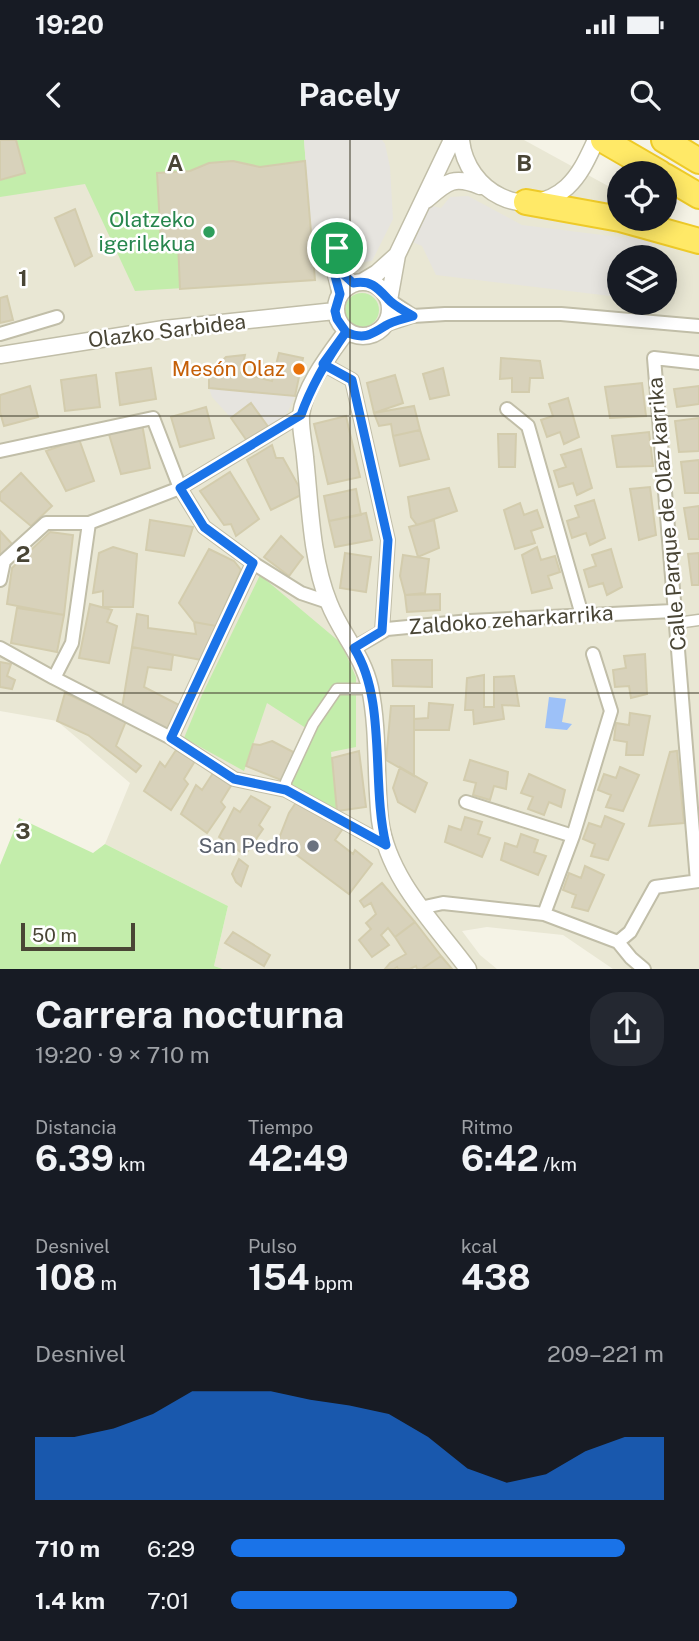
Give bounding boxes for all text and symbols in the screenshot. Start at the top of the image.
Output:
text: 19:20 [35,9,104,40]
icon: back [35,76,73,114]
text: Pacely [298,76,401,113]
icon: search [626,76,664,114]
text: A [167,149,184,176]
text: B [516,149,532,176]
map controls [607,161,677,315]
button: locate [607,161,677,231]
place label: Olatzeko igerilekua [99,207,195,256]
pin [307,218,367,278]
marker: Olatzeko igerilekua [201,224,217,240]
icon: arrive [318,229,356,267]
button: layers [607,245,677,315]
text: 1 [18,264,28,291]
street label: Olazko Sarbidea [87,308,247,353]
place label: Mesón Olaz [172,356,285,381]
marker: Mesón Olaz [291,361,307,377]
street label: Calle Parque de Olaz karrika [642,376,691,652]
text: 2 [16,540,30,567]
street label: Zaldoko zeharkarrika [408,600,614,639]
text: 3 [15,817,31,844]
place label: San Pedro [199,833,299,858]
marker: San Pedro [305,838,321,854]
scale bar [21,920,135,952]
text: 50 m [32,924,77,946]
text: Carrera nocturna [35,992,344,1037]
button: share [590,992,664,1066]
text: 19:20 · 9 × 710 m [35,1041,210,1068]
text: Distancia [35,1116,117,1138]
text: Tiempo [248,1116,313,1138]
text: Ritmo [461,1116,513,1138]
text: 6.39 [35,1138,114,1179]
text: 42:49 [248,1138,349,1179]
text: 6:42 [461,1138,539,1179]
text: km [114,1153,146,1175]
text: /km [539,1153,577,1175]
text: Desnivel [35,1235,110,1257]
text: Pulso [248,1235,297,1257]
text: kcal [461,1235,498,1257]
text: 108 [35,1257,96,1298]
text: 154 [248,1257,310,1298]
text: 438 [461,1257,531,1298]
text: m [96,1272,117,1294]
text: bpm [310,1272,353,1294]
text: Desnivel [35,1340,126,1367]
text: 209–221 m [547,1340,664,1367]
text: 710 m [35,1535,100,1562]
text: 6:29 [147,1535,195,1562]
text: 1.4 km [35,1587,105,1614]
text: 7:01 [147,1587,189,1614]

